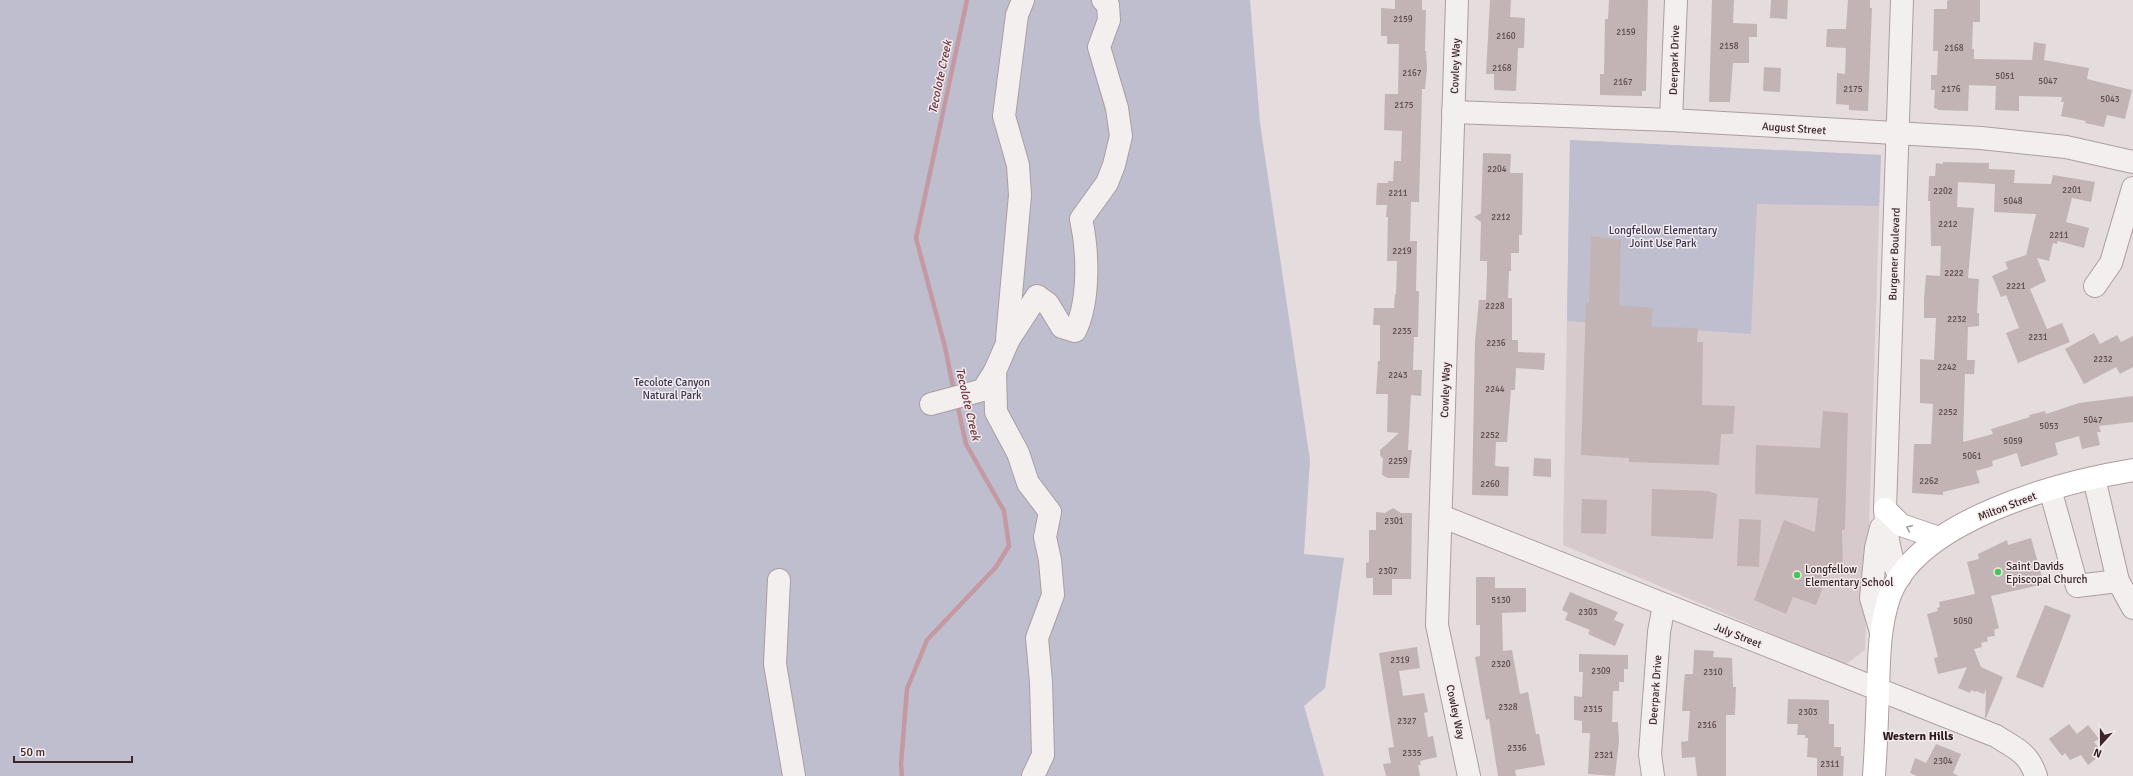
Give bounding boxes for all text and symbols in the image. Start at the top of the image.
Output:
house number: 2159 [1393,14,1413,25]
street label: Deerpark Drive [1667,25,1682,95]
house number: 2159 [1616,27,1636,38]
house number: 2160 [1496,31,1516,42]
street label: Cowley Way [1448,37,1463,94]
water label: Tecolote Creek [925,38,956,115]
house number: 2158 [1719,41,1739,52]
house number: 2168 [1944,43,1964,54]
house number: 2168 [1492,63,1512,74]
house number: 2167 [1402,68,1422,79]
house number: 5051 [1995,71,2015,82]
house number: 5047 [2038,76,2058,87]
house number: 2167 [1613,77,1633,88]
house number: 2175 [1843,84,1863,95]
house number: 2176 [1941,84,1961,95]
house number: 5043 [2100,94,2120,105]
house number: 2175 [1394,100,1414,111]
street label: August Street [1761,120,1827,137]
house number: 2204 [1487,164,1507,175]
house number: 2201 [2062,185,2082,196]
house number: 2202 [1933,186,1953,197]
house number: 2211 [1388,188,1408,199]
house number: 5048 [2003,196,2023,207]
street label: Burgener Boulevard [1886,207,1903,301]
house number: 2212 [1491,212,1511,223]
house number: 2212 [1938,219,1958,230]
park label: Longfellow Elementary Joint Use Park [1609,224,1718,250]
house number: 2211 [2049,230,2069,241]
house number: 2219 [1392,246,1412,257]
house number: 2222 [1944,268,1964,279]
house number: 2221 [2006,281,2026,292]
house number: 2228 [1485,301,1505,312]
house number: 2232 [1947,314,1967,325]
house number: 2235 [1392,326,1412,337]
house number: 2231 [2028,332,2048,343]
house number: 2236 [1486,338,1506,349]
house number: 2232 [2093,354,2113,365]
street label: Cowley Way [1438,361,1453,418]
house number: 2242 [1937,362,1957,373]
water label: Tecolote Creek [952,366,983,443]
house number: 2243 [1388,370,1408,381]
park label: Tecolote Canyon Natural Park [634,376,710,402]
house number: 2244 [1485,384,1505,395]
house number: 2252 [1938,407,1958,418]
house number: 5047 [2083,415,2103,426]
house number: 5053 [2039,421,2059,432]
house number: 2252 [1480,430,1500,441]
house number: 5059 [2003,436,2023,447]
house number: 5061 [1962,451,1982,462]
house number: 2259 [1388,456,1408,467]
house number: 2262 [1919,476,1939,487]
house number: 2260 [1480,479,1500,490]
street label: Milton Street [1976,489,2038,524]
house number: 2301 [1384,516,1404,527]
one-way arrow [1906,525,1914,533]
place label: Saint Davids Episcopal Church [2006,560,2087,586]
place label: Longfellow Elementary School [1805,563,1893,589]
house number: 2307 [1378,566,1398,577]
marker: Saint Davids Episcopal Church [1993,567,2003,577]
marker: Longfellow Elementary School [1792,570,1802,580]
house number: 5130 [1491,595,1511,606]
house number: 2303 [1578,607,1598,618]
house number: 5050 [1953,616,1973,627]
street label: July Street [1712,620,1764,651]
house number: 2319 [1390,655,1410,666]
street label: Deerpark Drive [1647,655,1664,725]
house number: 2320 [1491,659,1511,670]
house number: 2309 [1591,666,1611,677]
house number: 2310 [1703,667,1723,678]
street label: Cowley Way [1443,684,1468,742]
house number: 2328 [1498,702,1518,713]
house number: 2315 [1583,704,1603,715]
house number: 2303 [1798,707,1818,718]
house number: 2327 [1397,716,1417,727]
house number: 2316 [1697,720,1717,731]
north arrow [2081,724,2121,764]
district label: Western Hills [1883,729,1954,744]
scale bar [14,738,132,764]
house number: 2336 [1507,743,1527,754]
text: 50 m [20,745,45,760]
text: N [2092,745,2103,760]
house number: 2335 [1402,748,1422,759]
house number: 2321 [1594,750,1614,761]
house number: 2304 [1933,756,1953,767]
house number: 2311 [1820,759,1840,770]

